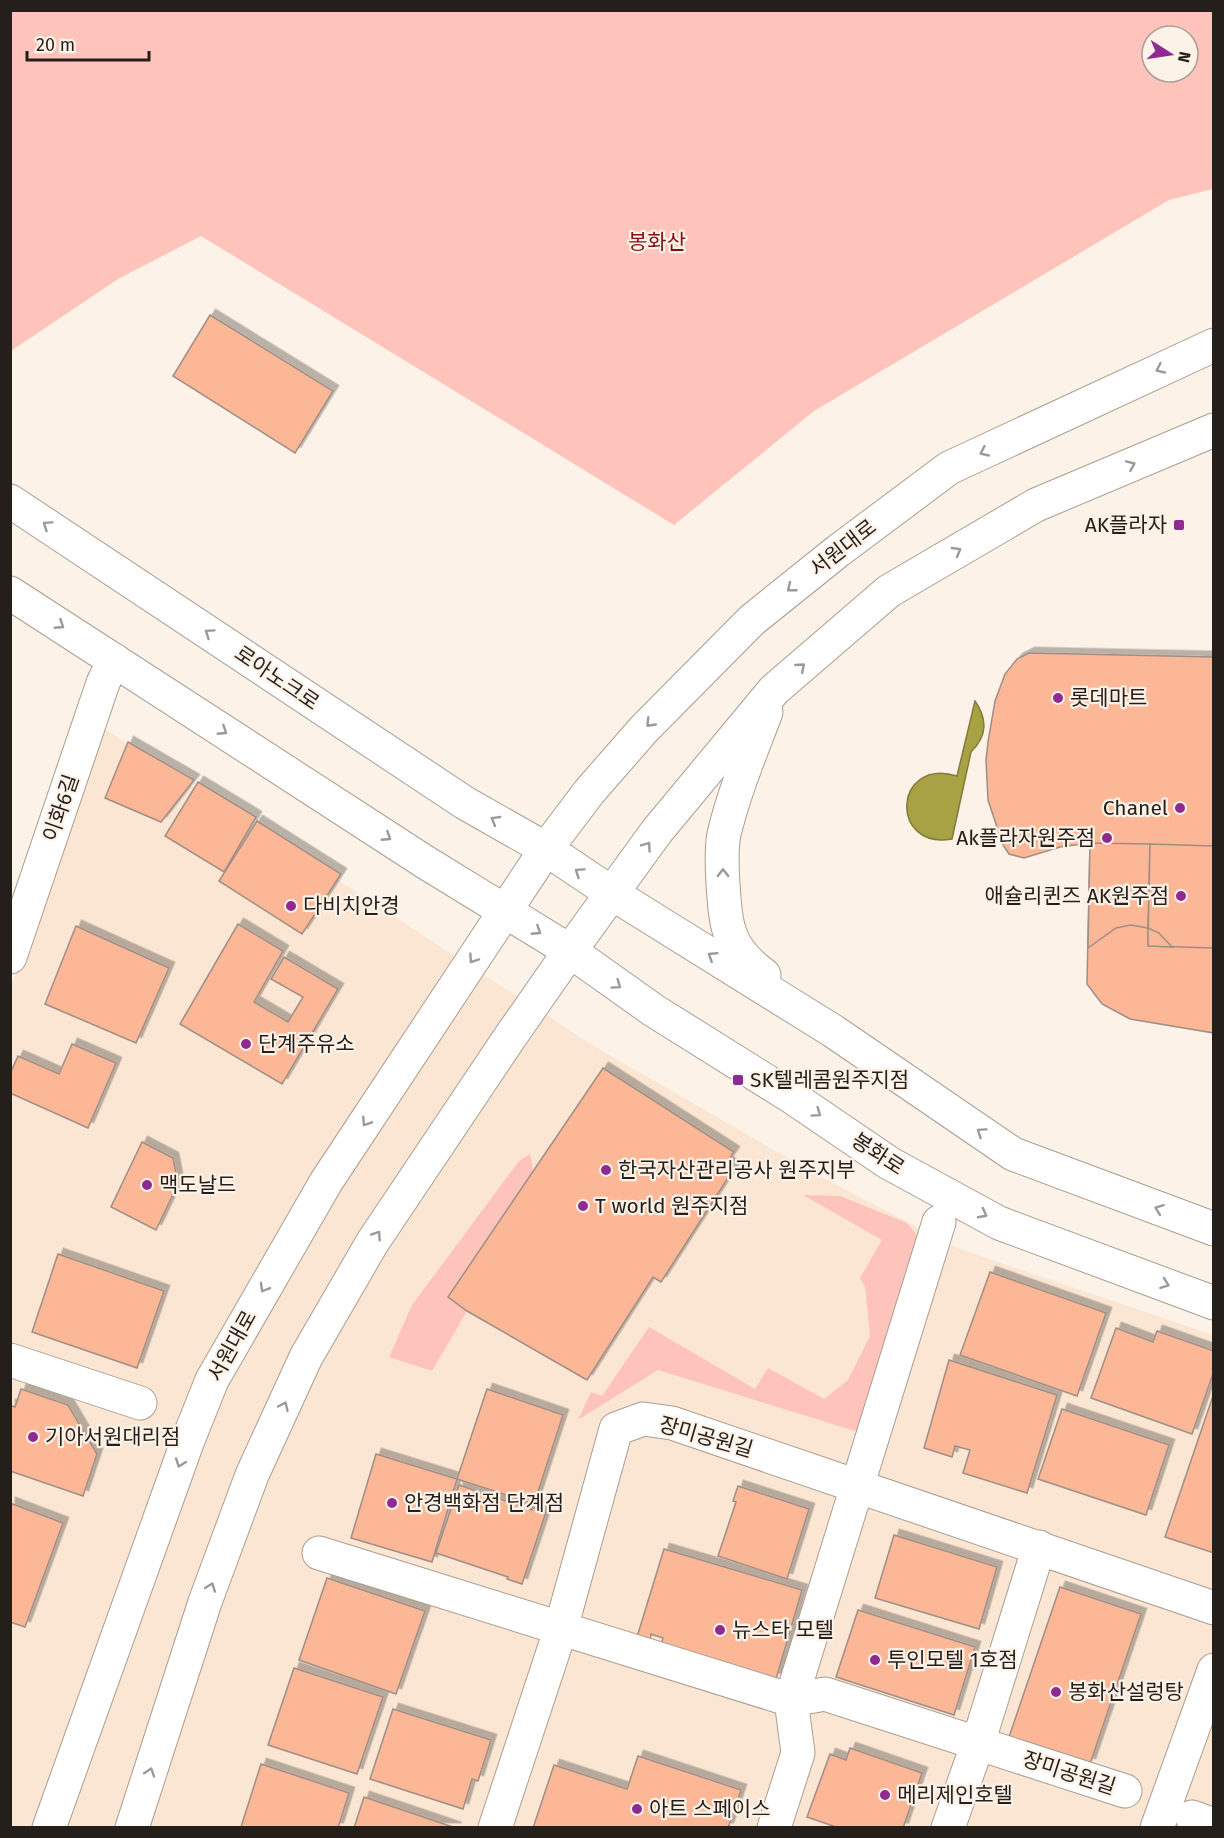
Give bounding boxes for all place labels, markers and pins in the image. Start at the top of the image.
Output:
place label: AK플라자 [1085,512,1167,538]
marker: AK플라자 [1172,518,1186,532]
place label: 롯데마트 [1070,685,1147,711]
marker: 롯데마트 [1051,691,1065,705]
place label: Chanel [1103,795,1168,821]
marker: Chanel [1173,801,1187,815]
place label: Ak플라자원주점 [956,825,1095,851]
marker: Ak플라자원주점 [1100,831,1114,845]
place label: 애슐리퀸즈 AK원주점 [984,883,1169,909]
marker: 애슐리퀸즈 AK원주점 [1174,889,1188,903]
place label: 다비치안경 [303,893,400,919]
marker: 다비치안경 [284,899,298,913]
place label: 단계주유소 [258,1031,355,1057]
marker: 단계주유소 [239,1037,253,1051]
place label: SK텔레콤원주지점 [750,1067,909,1093]
marker: SK텔레콤원주지점 [731,1073,745,1087]
place label: 한국자산관리공사 원주지부 [618,1157,855,1183]
marker: 한국자산관리공사 원주지부 [599,1163,613,1177]
place label: 맥도날드 [159,1172,236,1198]
marker: 맥도날드 [140,1178,154,1192]
place label: T world 원주지점 [595,1193,748,1219]
marker: T world 원주지점 [576,1199,590,1213]
place label: 기아서원대리점 [45,1424,180,1450]
marker: 기아서원대리점 [26,1430,40,1444]
place label: 안경백화점 단계점 [404,1490,564,1516]
marker: 안경백화점 단계점 [385,1496,399,1510]
place label: 뉴스타 모텔 [732,1617,834,1643]
marker: 뉴스타 모텔 [713,1623,727,1637]
place label: 투인모텔 1호점 [887,1647,1018,1673]
marker: 투인모텔 1호점 [868,1653,882,1667]
place label: 봉화산설렁탕 [1068,1679,1184,1705]
marker: 봉화산설렁탕 [1049,1685,1063,1699]
place label: 메리제인호텔 [897,1782,1013,1808]
marker: 메리제인호텔 [878,1788,892,1802]
place label: 아트 스페이스 [649,1796,771,1822]
marker: 아트 스페이스 [630,1802,644,1816]

